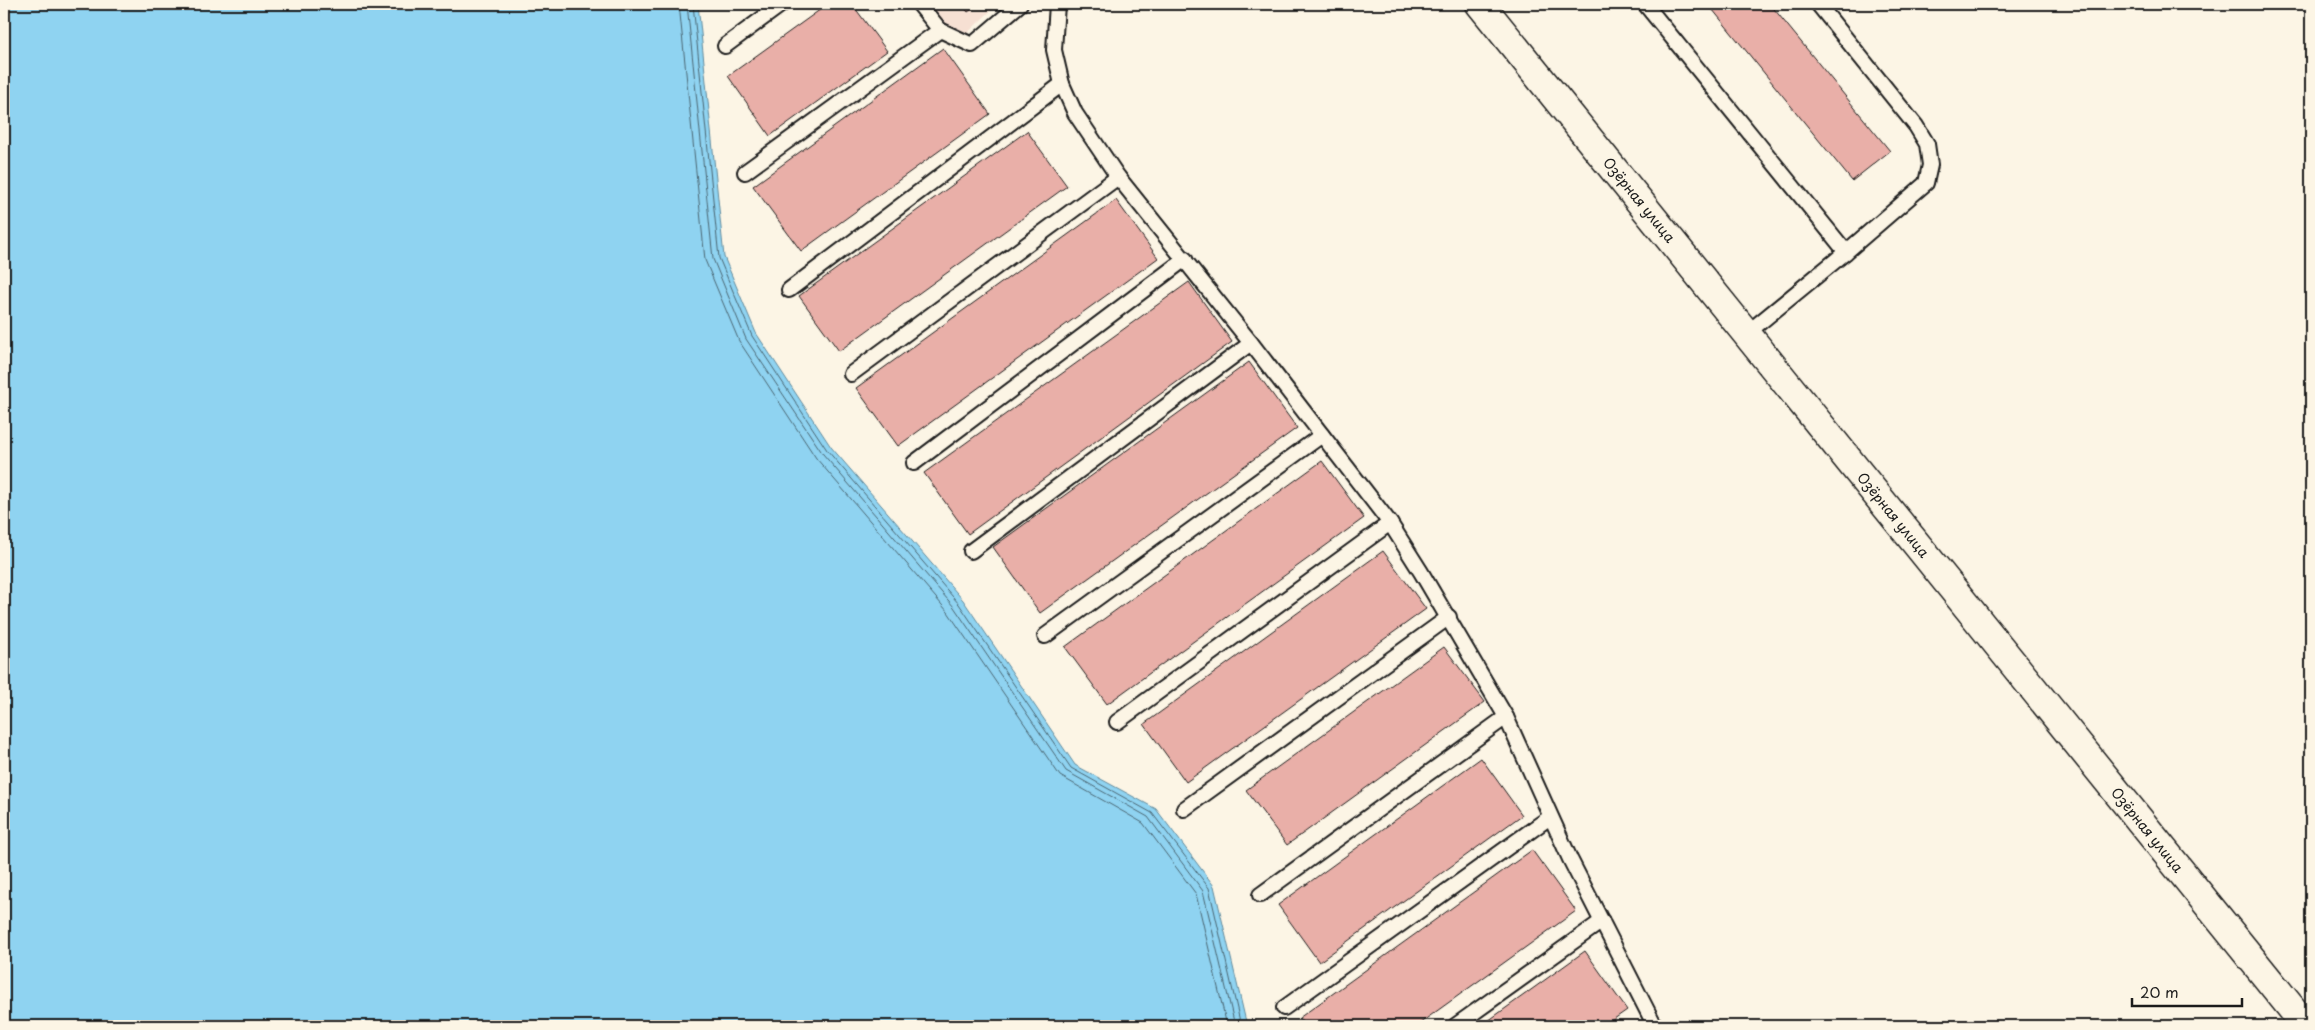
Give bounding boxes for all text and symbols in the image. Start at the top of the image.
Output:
street label: Озёрная улица [1598,152,1681,247]
street label: Озёрная улица [1852,467,1935,562]
street label: Озёрная улица [2106,782,2189,877]
scale bar [2132,975,2242,1007]
text: 20 m [2140,980,2179,1003]

